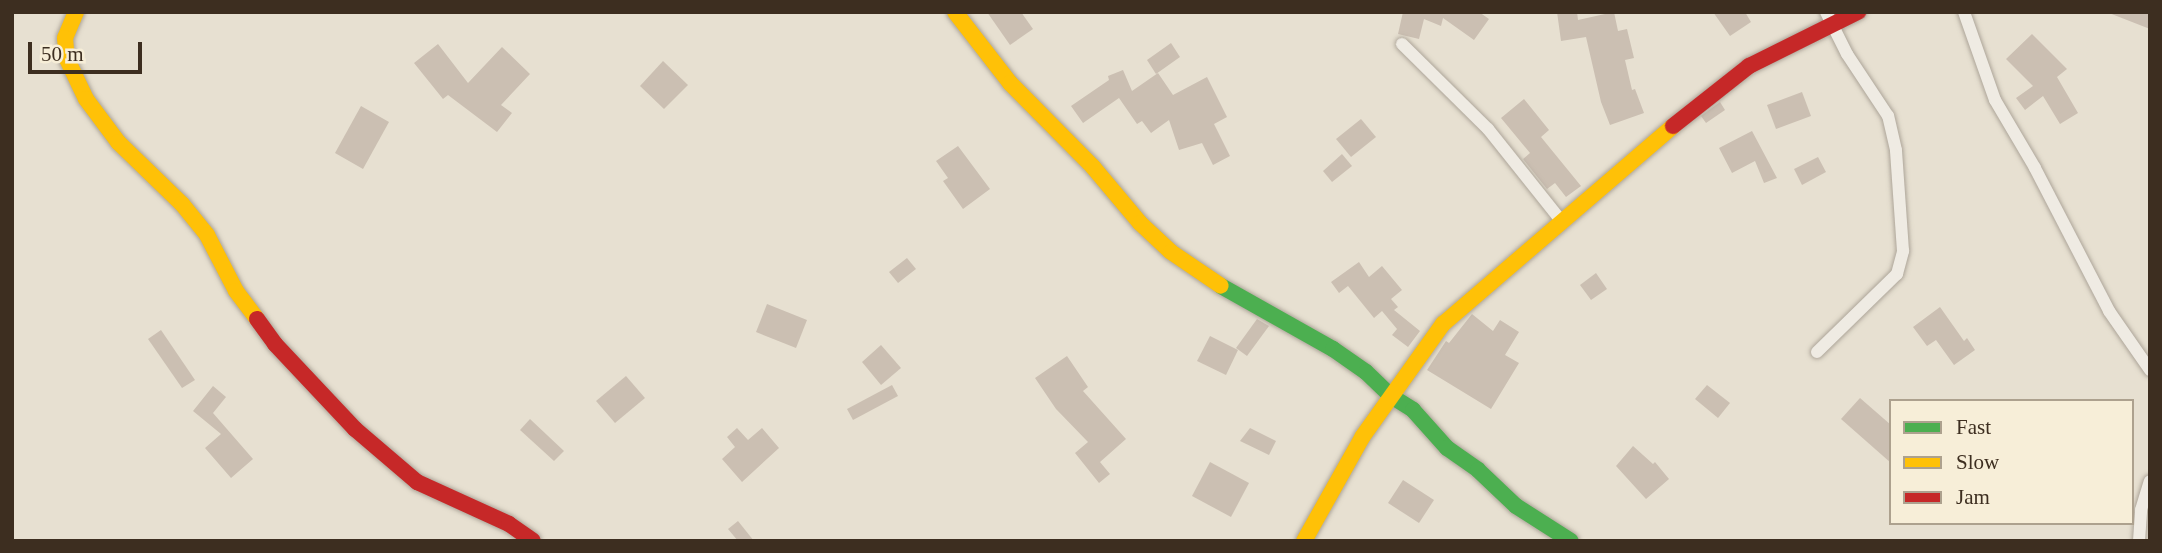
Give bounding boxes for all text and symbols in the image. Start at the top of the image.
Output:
scale bar [32,28,145,72]
text: 50 m [41,42,84,66]
legend [1889,399,2134,525]
text: Fast [1956,415,1991,439]
text: Slow [1956,450,1999,474]
text: Jam [1956,485,1990,509]

